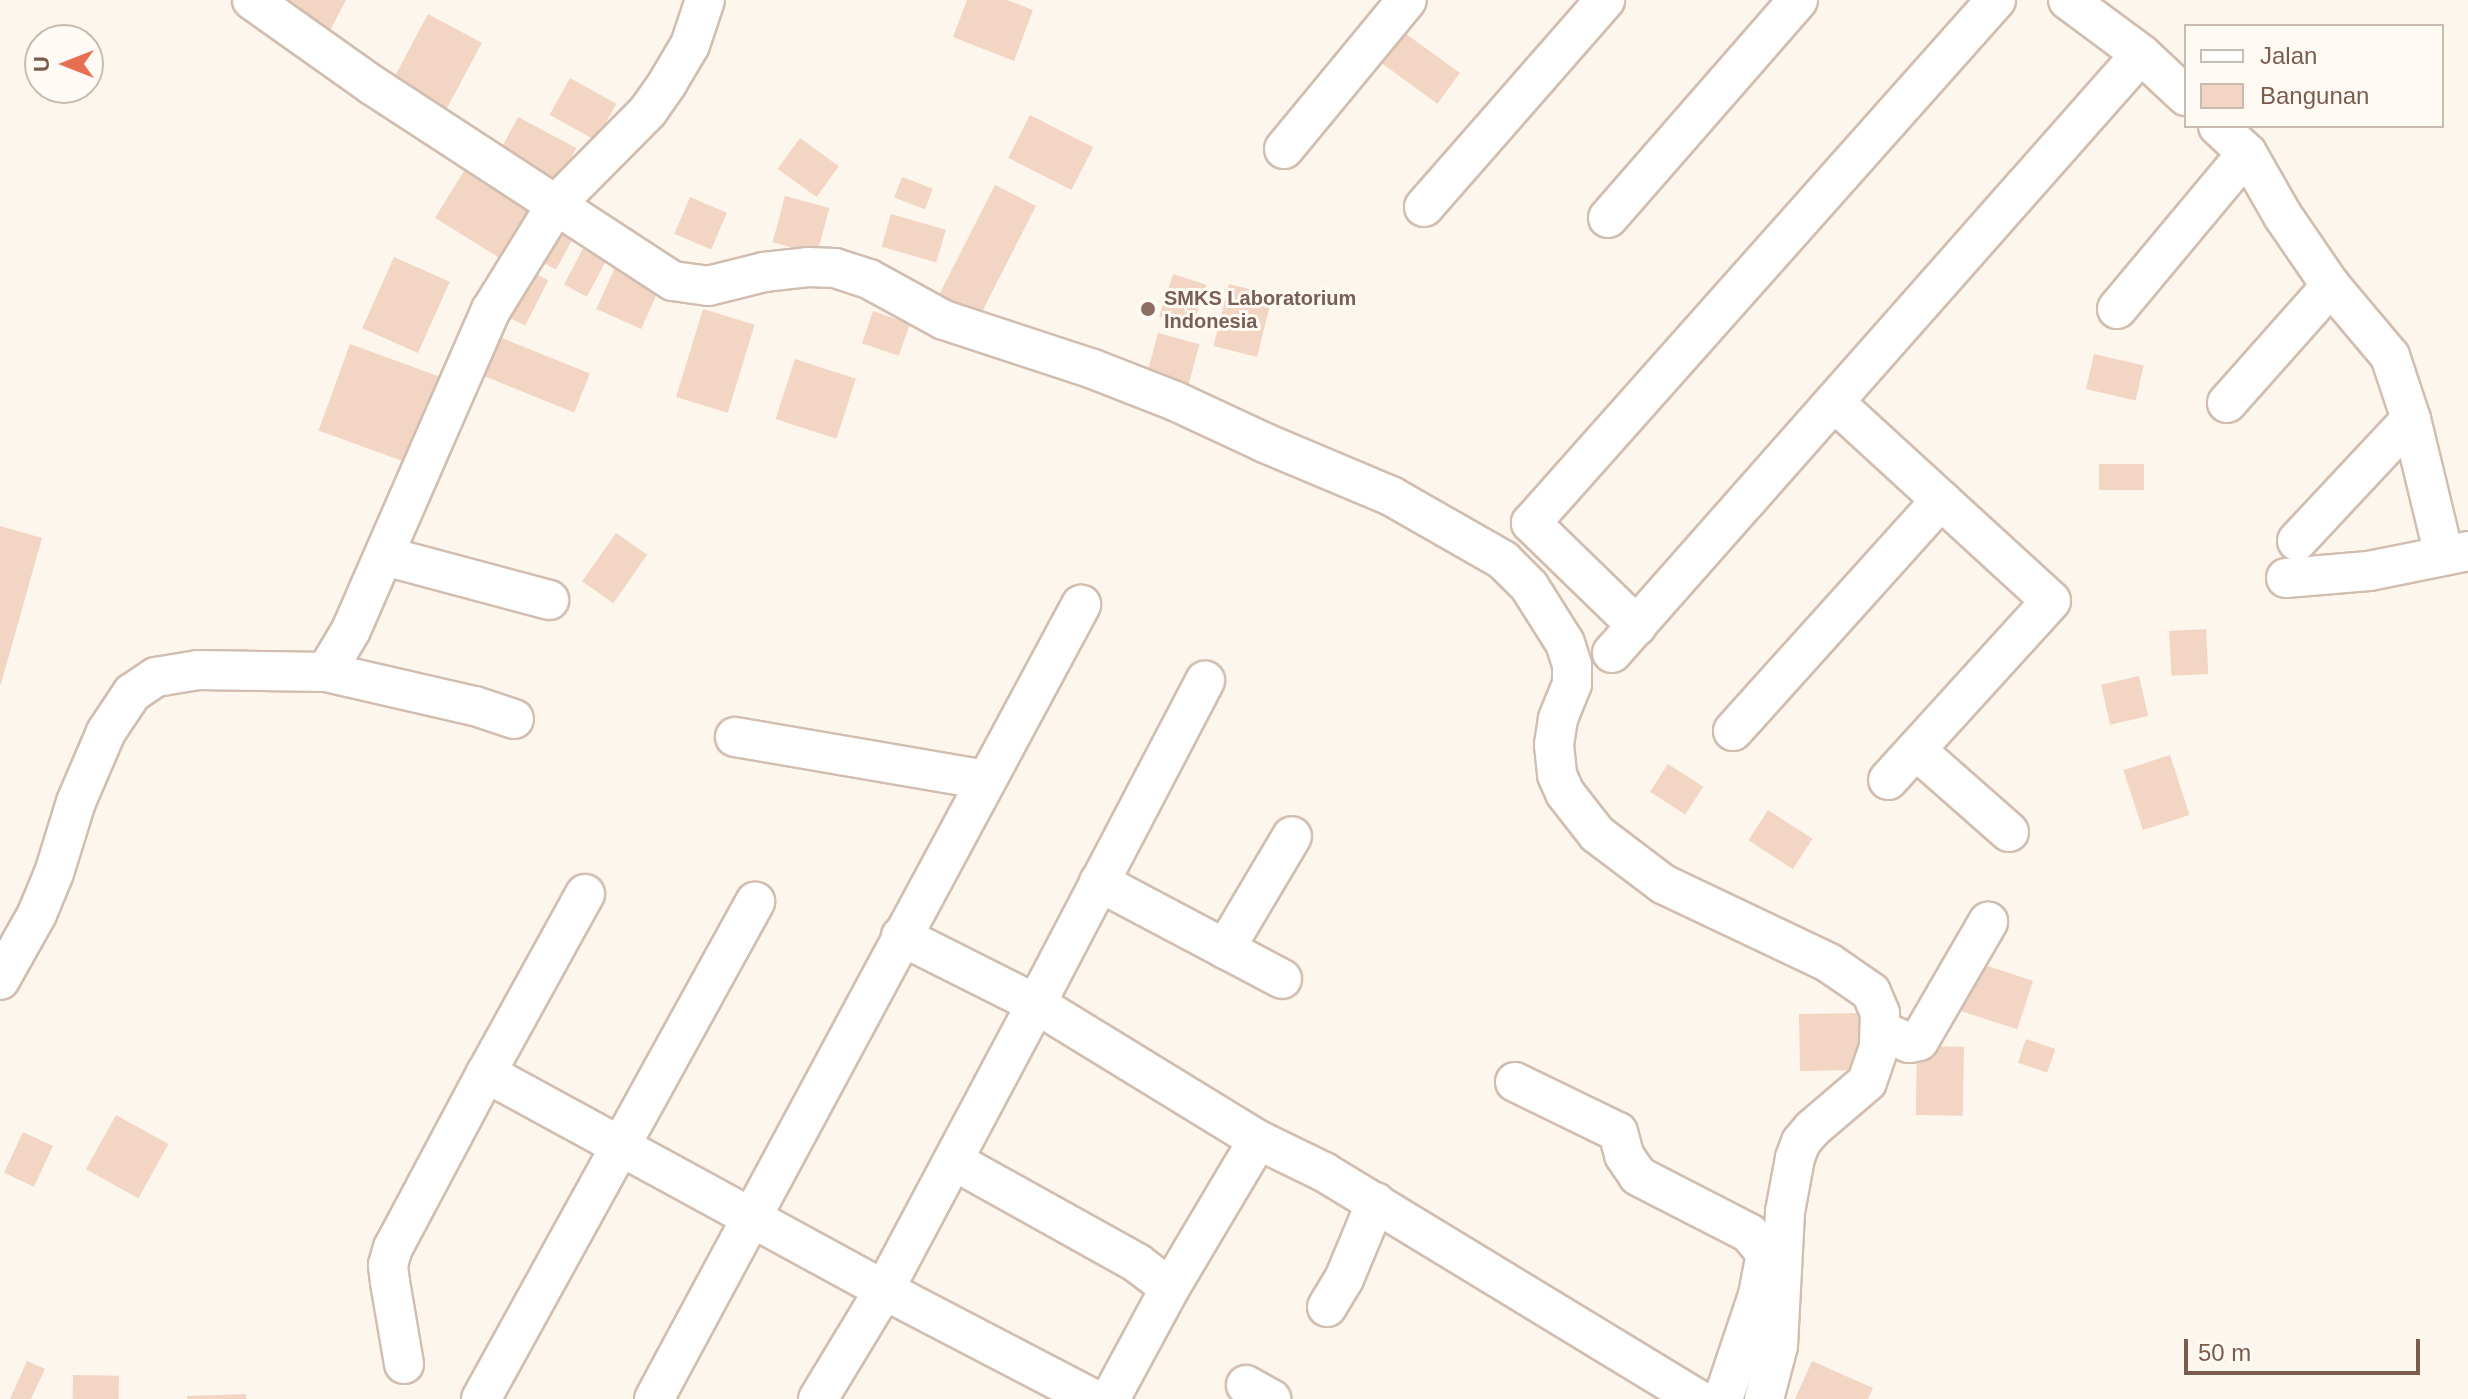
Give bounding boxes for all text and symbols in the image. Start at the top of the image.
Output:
north arrow [24,24,104,104]
legend [2184,24,2444,128]
text: Jalan [2260,42,2317,69]
text: U [29,56,54,72]
text: Bangunan [2260,82,2369,109]
place label: SMKS Laboratorium Indonesia [1164,286,1356,333]
marker: SMKS Laboratorium Indonesia [1139,300,1157,318]
scale bar [2188,1323,2424,1373]
text: 50 m [2198,1339,2251,1366]

